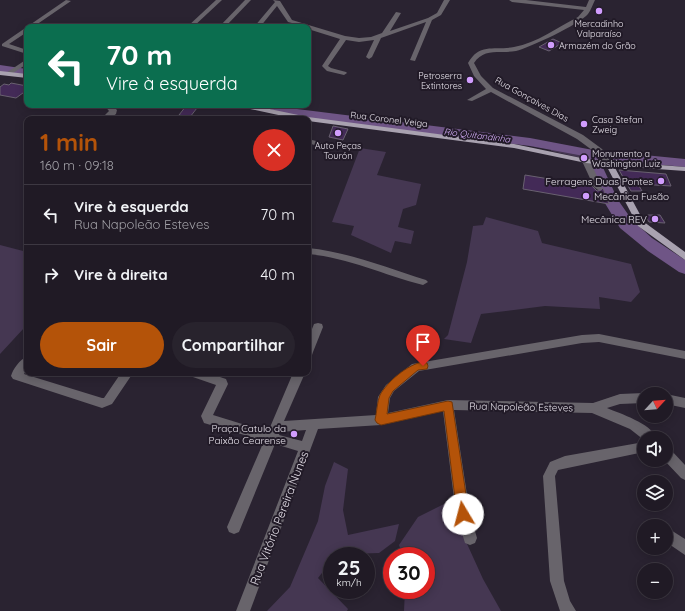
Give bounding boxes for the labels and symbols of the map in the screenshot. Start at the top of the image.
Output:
marker: Mercadinho Valparaíso [594,6,604,16]
place label: Mercadinho Valparaíso [574,18,624,39]
marker: Armazém do Grão [546,40,556,50]
place label: Armazém do Grão [559,40,636,51]
place label: Petroserra Extintores [418,70,462,91]
street label: Rua Gonçalves Dias [493,74,571,124]
marker: Petroserra Extintores [465,75,475,85]
street label: Rua Coronel Veiga [350,109,428,129]
place label: Casa Stefan Zweig [592,114,643,135]
marker: Casa Stefan Zweig [579,119,589,129]
water label: Rio Quitandinha [443,125,511,145]
marker: Auto Peças Tourón [333,128,343,138]
place label: Auto Peças Tourón [315,140,361,161]
place label: Monumento a Washington Luiz [592,148,660,169]
marker: Monumento a Washington Luiz [579,153,589,163]
place label: Ferragens Duas Pontes [546,175,653,188]
marker: Ferragens Duas Pontes [656,176,666,186]
place label: Mecânica Fusão [594,190,669,203]
marker: Mecânica Fusão [581,191,591,201]
place label: Mecânica REV [581,213,647,226]
marker: Mecânica REV [650,214,660,224]
pin [406,325,440,366]
north arrow [637,387,673,423]
street label: Rua Napoleão Esteves [469,400,573,414]
place label: Praça Catulo da Paixão Cearense [209,422,286,447]
marker: Praça Catulo da Paixão Cearense [289,429,299,439]
street label: Rua Vitório Pereira Nunes [246,449,312,587]
position arrow [442,493,484,535]
speed limit sign: 30 [383,547,435,599]

